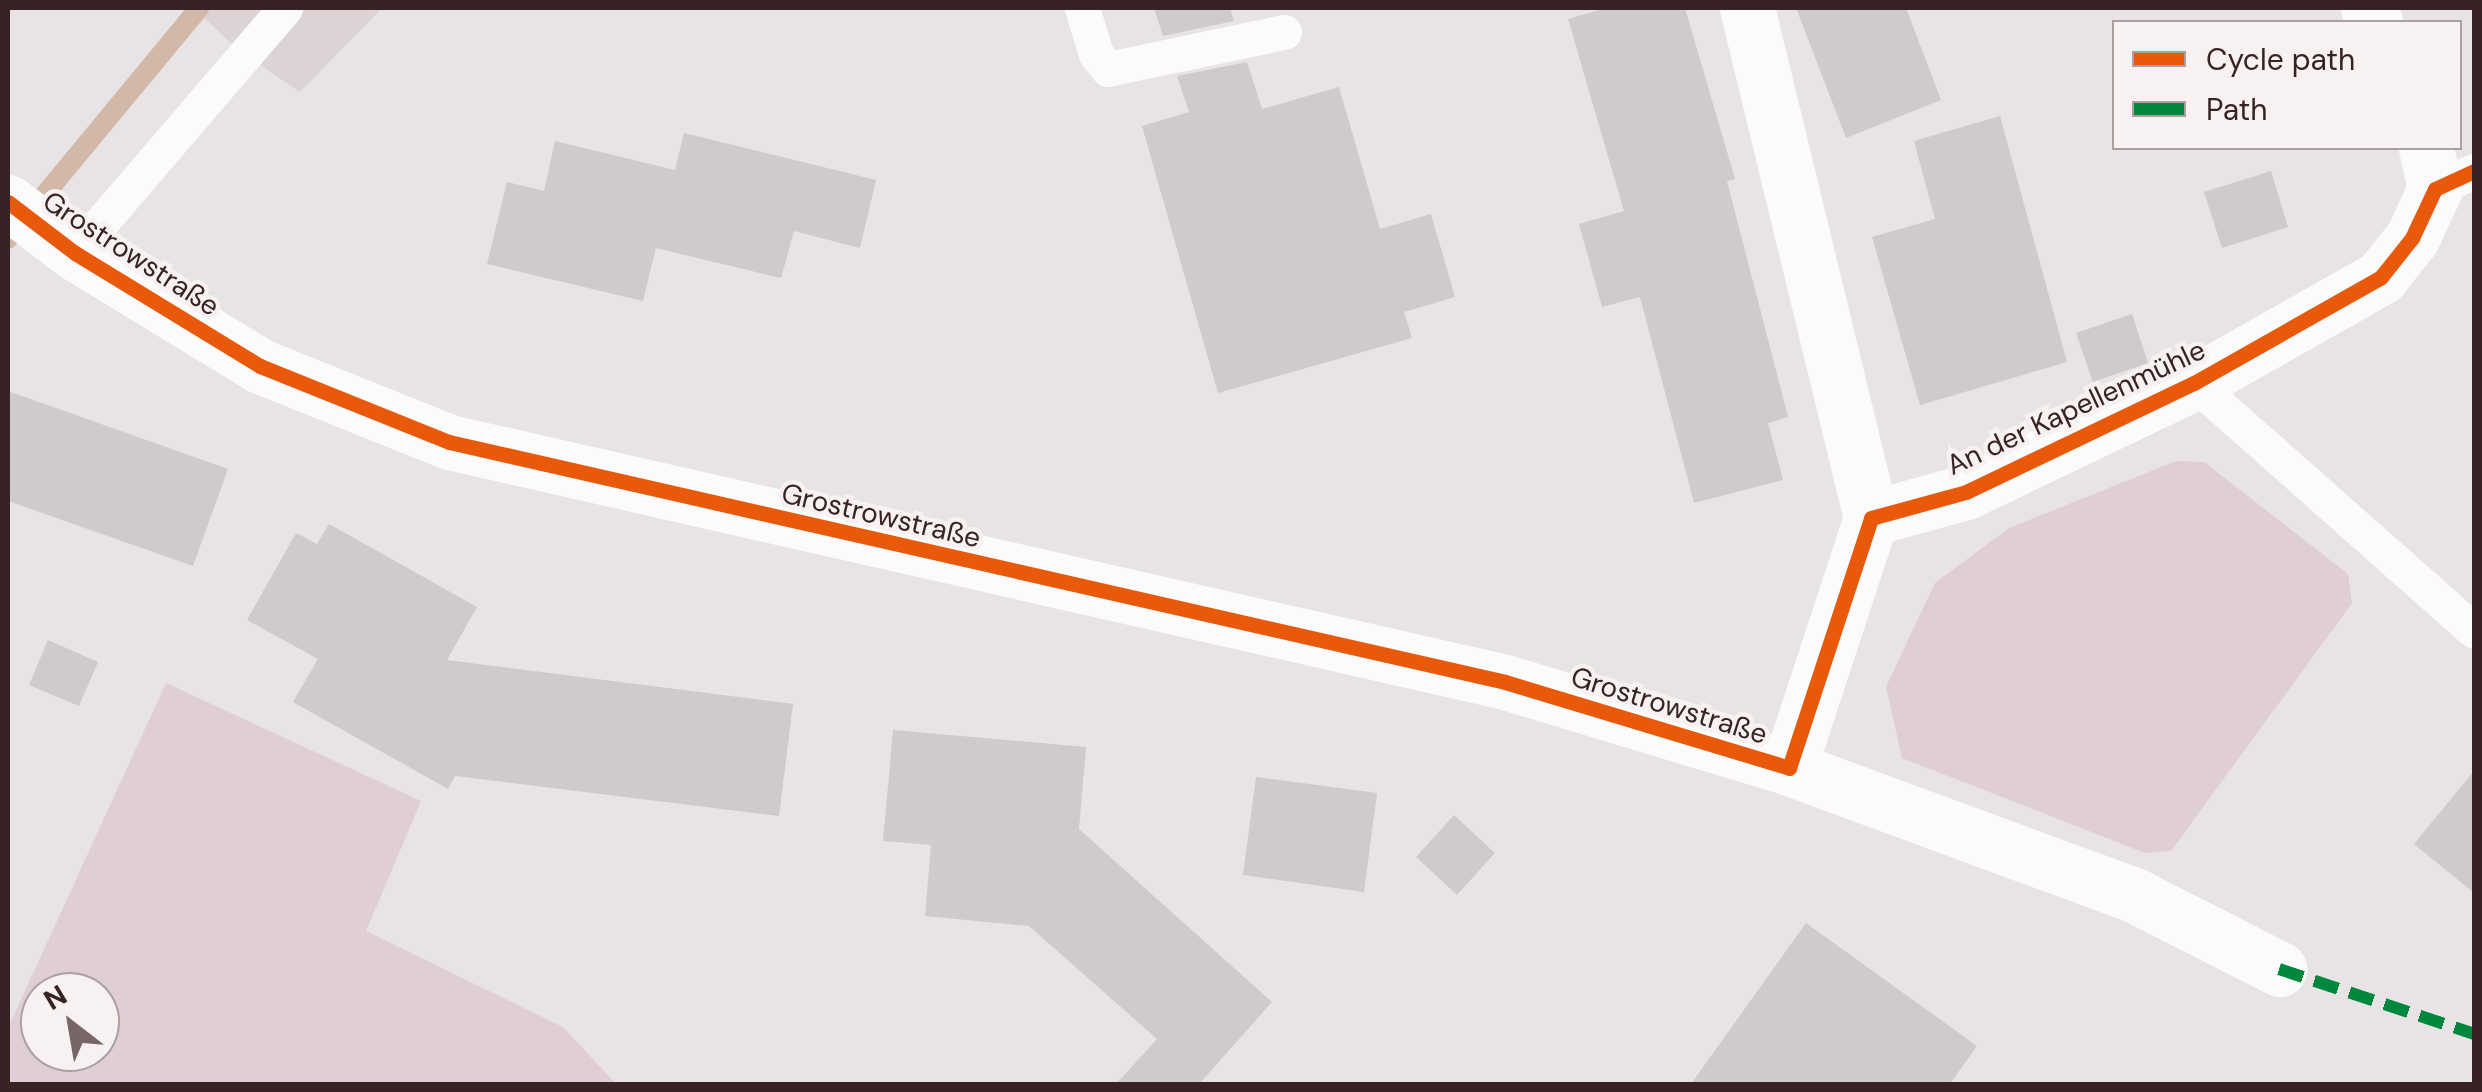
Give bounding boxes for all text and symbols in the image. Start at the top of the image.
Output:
legend [2112,20,2462,150]
text: Cycle path [2206,40,2355,79]
text: Path [2206,90,2268,129]
street label: Grostrowstraße [37,185,225,323]
street label: An der Kapellenmühle [1941,333,2211,483]
street label: Grostrowstraße [778,477,984,555]
street label: Grostrowstraße [1567,660,1771,752]
north arrow [20,972,120,1072]
text: N [37,976,74,1019]

